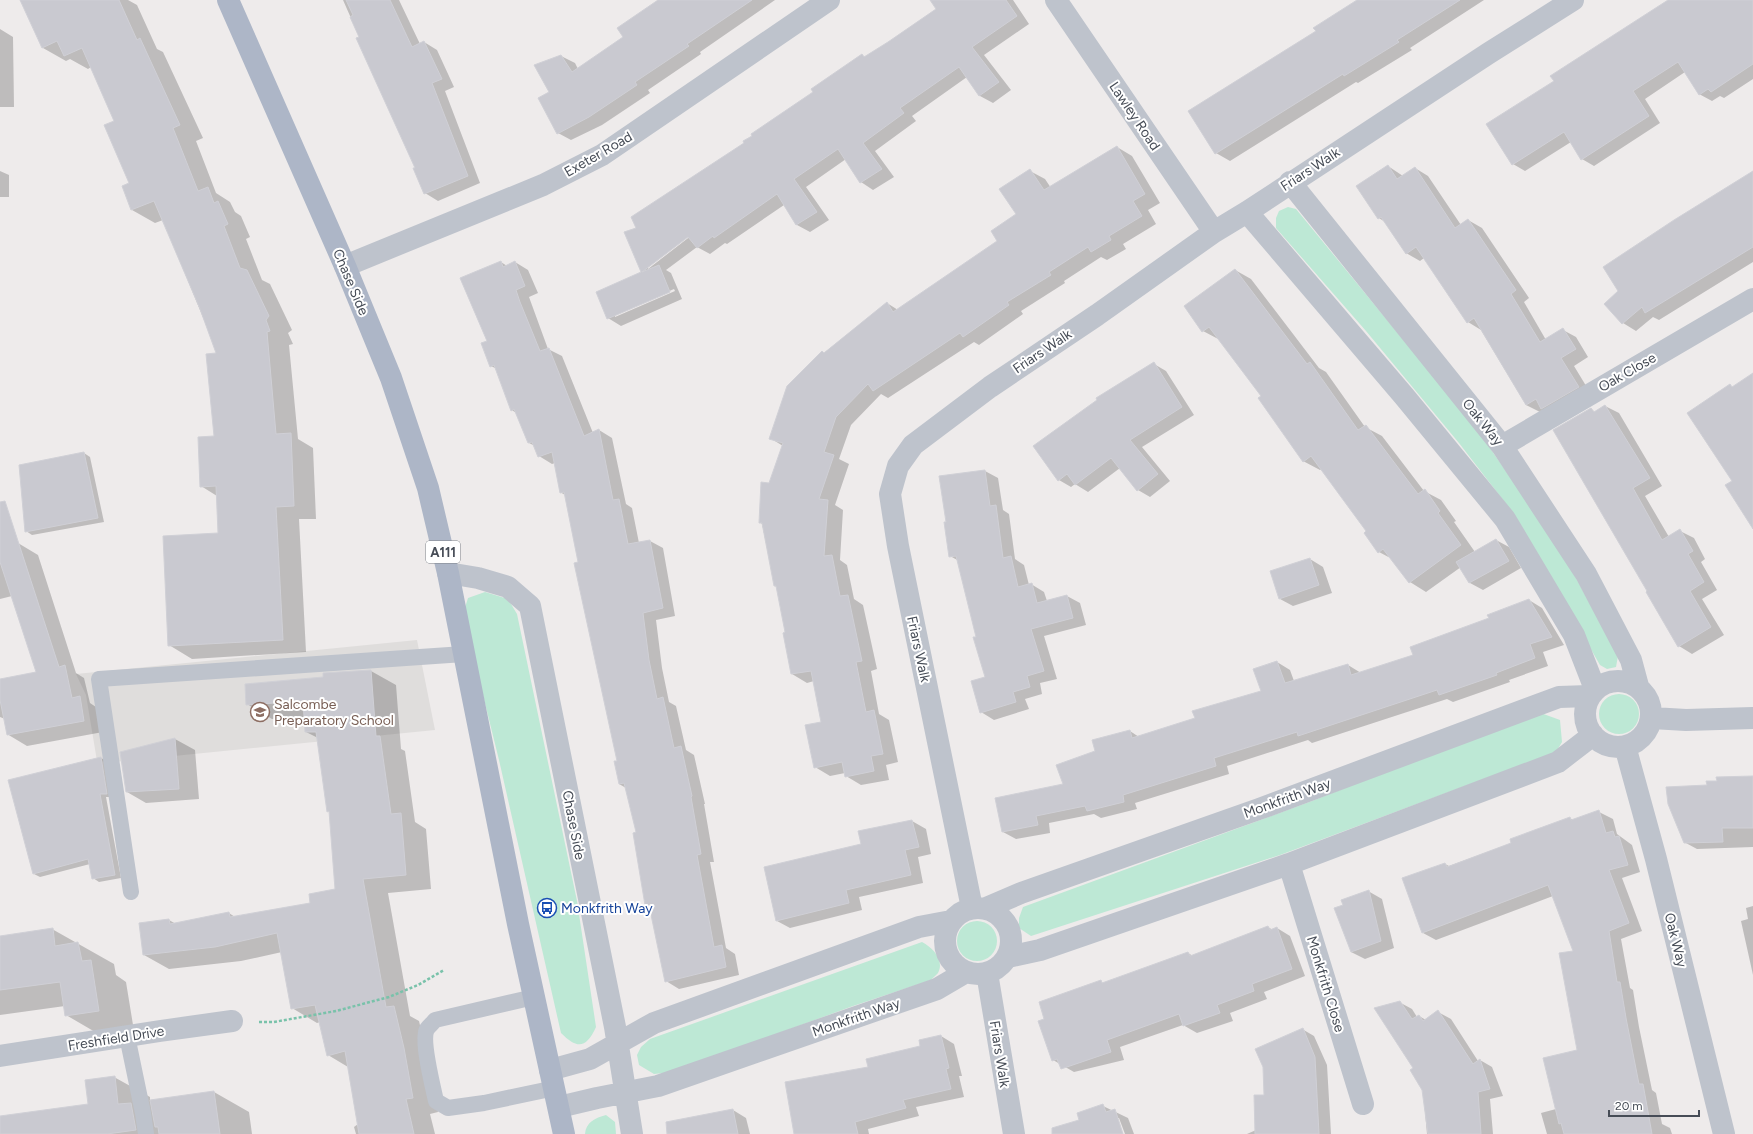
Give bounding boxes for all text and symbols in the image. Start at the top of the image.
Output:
street label: Lawley Road [1105,79,1164,154]
street label: Exeter Road [561,128,635,181]
street label: Friars Walk [1277,144,1343,195]
street label: Chase Side [329,246,372,318]
street label: Friars Walk [1010,325,1075,377]
street label: Oak Close [1595,349,1659,396]
street label: Oak Way [1459,395,1507,450]
road number: A111 [426,541,460,563]
street label: Friars Walk [903,614,934,684]
place label: Salcombe Preparatory School [274,696,394,729]
school or university icon: Salcombe Preparatory School [249,701,271,723]
street label: Monkfrith Way [1241,775,1334,822]
street label: Chase Side [558,789,589,862]
bus stop icon: Monkfrith Way [536,897,558,919]
place label: Monkfrith Way [561,900,653,917]
street label: Oak Way [1661,911,1691,970]
street label: Monkfrith Close [1303,934,1348,1035]
street label: Monkfrith Way [810,994,903,1040]
street label: Friars Walk [986,1020,1013,1089]
street label: Freshfield Drive [67,1022,166,1055]
scale bar [1609,1092,1699,1118]
text: 20 m [1615,1099,1643,1113]

